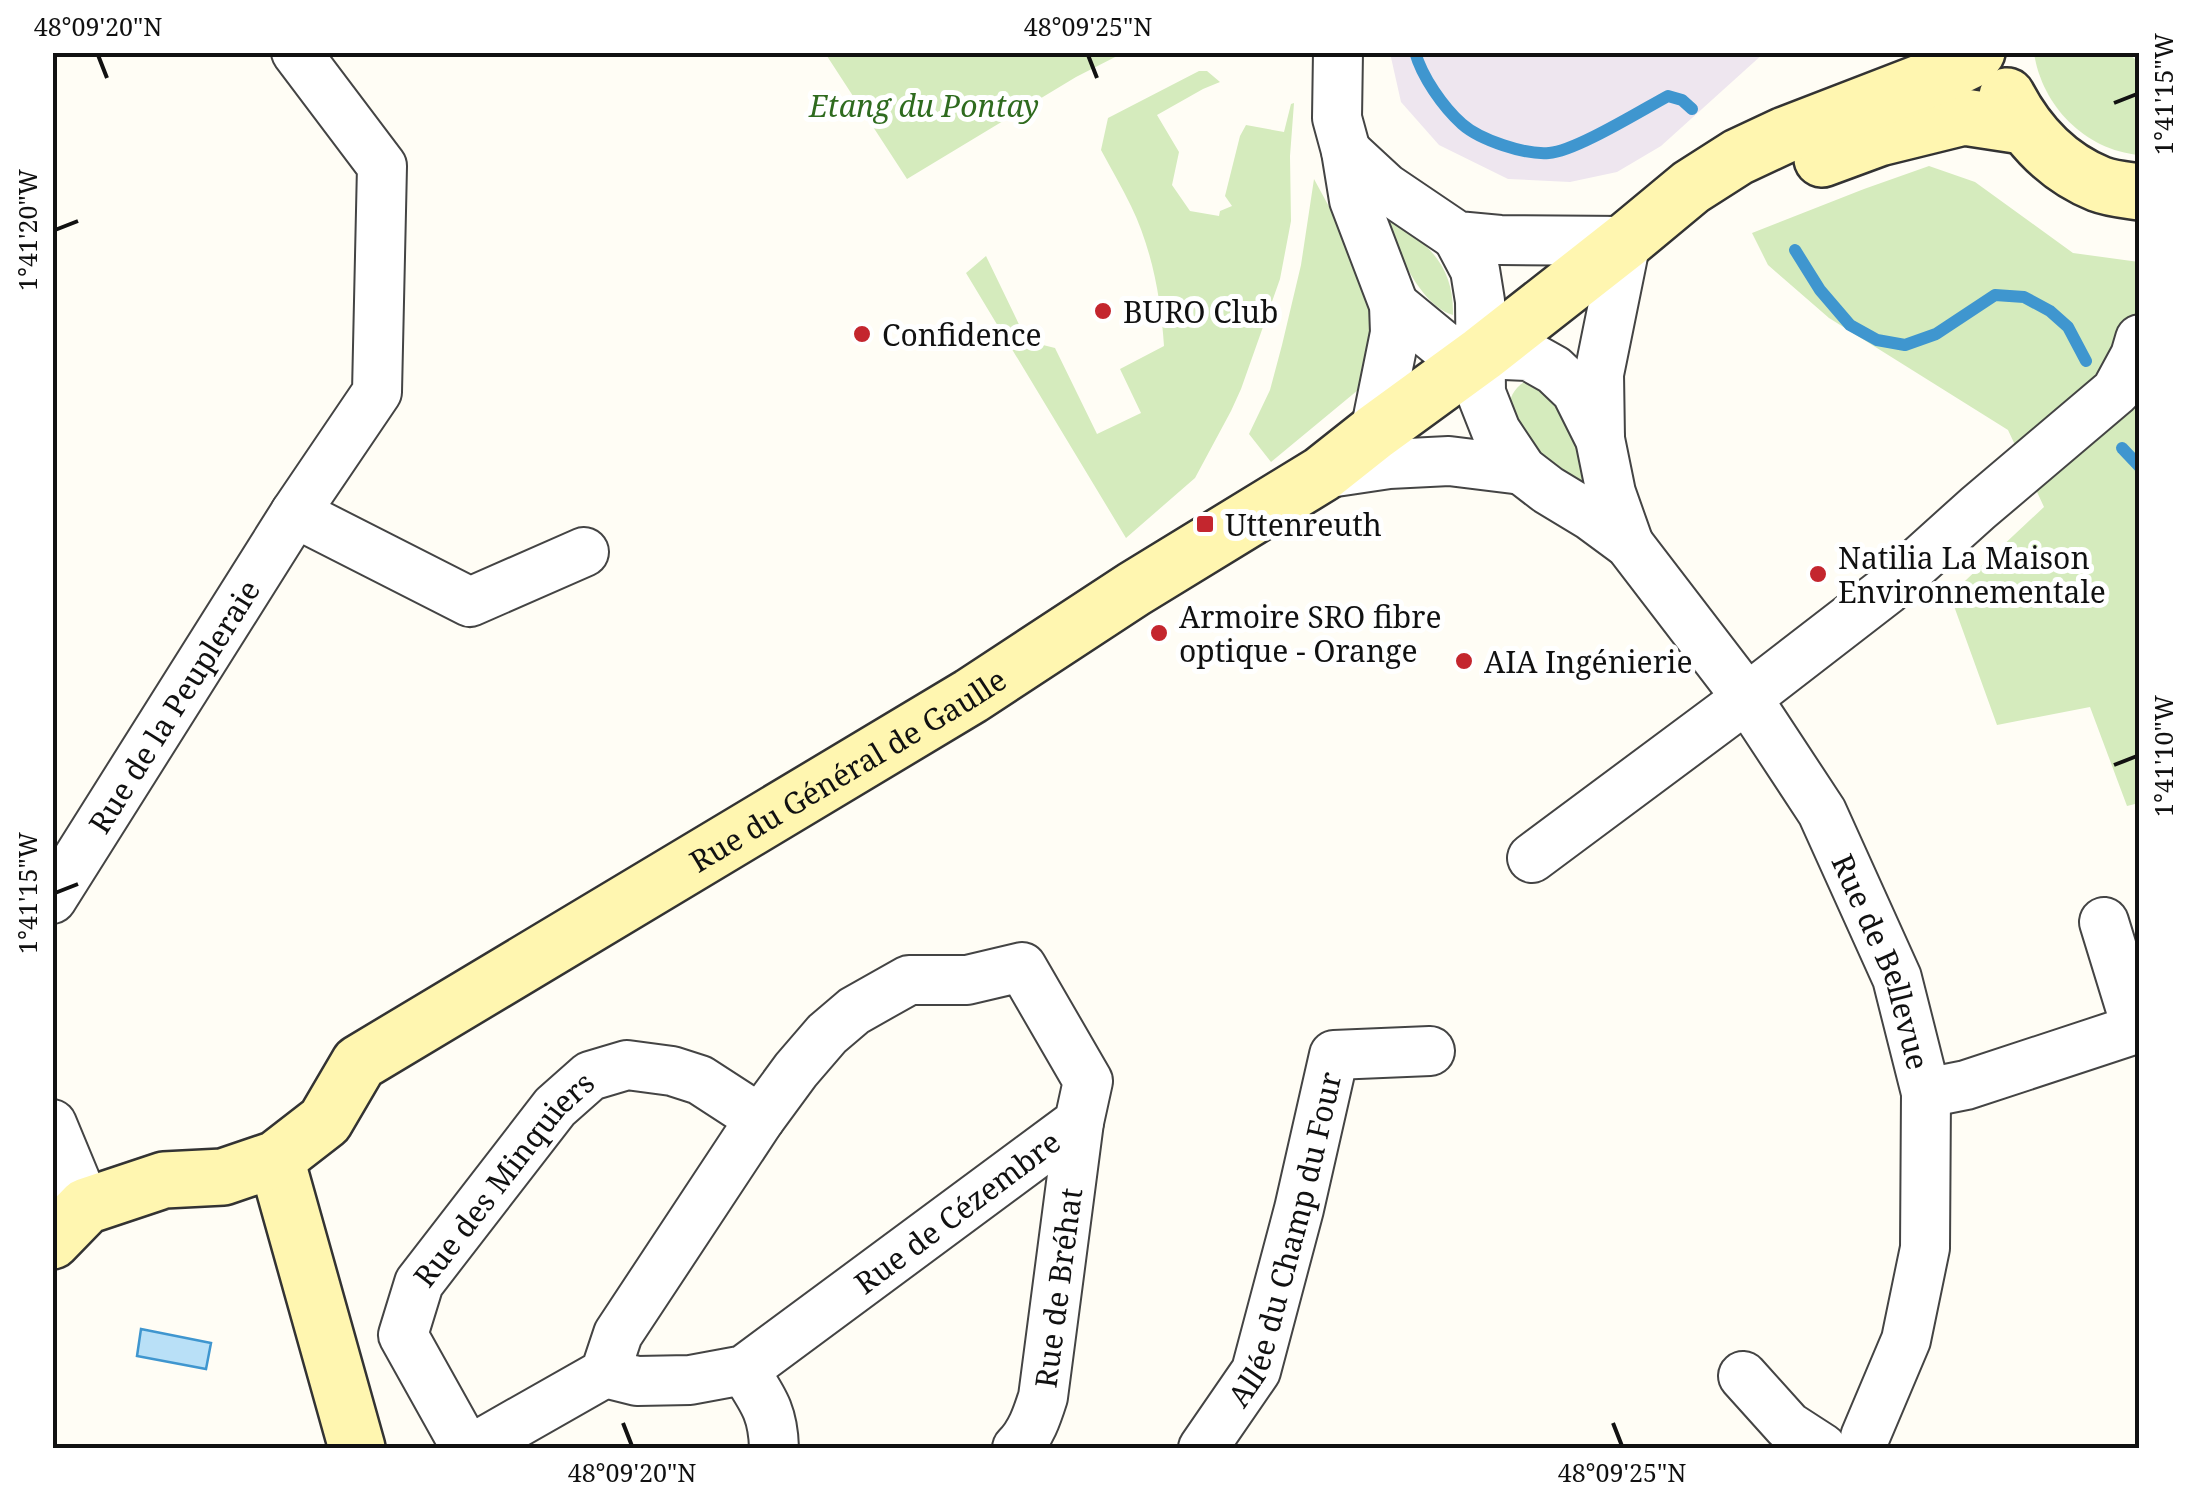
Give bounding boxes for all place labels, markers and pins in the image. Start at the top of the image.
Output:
place label: BURO Club [1123,291,1278,332]
marker: BURO Club [1092,300,1114,322]
place label: Confidence [882,314,1042,355]
marker: Confidence [851,323,873,345]
place label: Uttenreuth [1225,504,1382,545]
marker: Uttenreuth [1194,513,1216,535]
place label: Natilia La Maison Environnementale [1838,537,2106,612]
marker: Natilia La Maison Environnementale [1807,563,1829,585]
place label: Armoire SRO fibre optique - Orange [1179,596,1441,671]
marker: Armoire SRO fibre optique - Orange [1148,622,1170,644]
place label: AIA Ingénierie [1484,641,1692,682]
marker: AIA Ingénierie [1453,650,1475,672]

